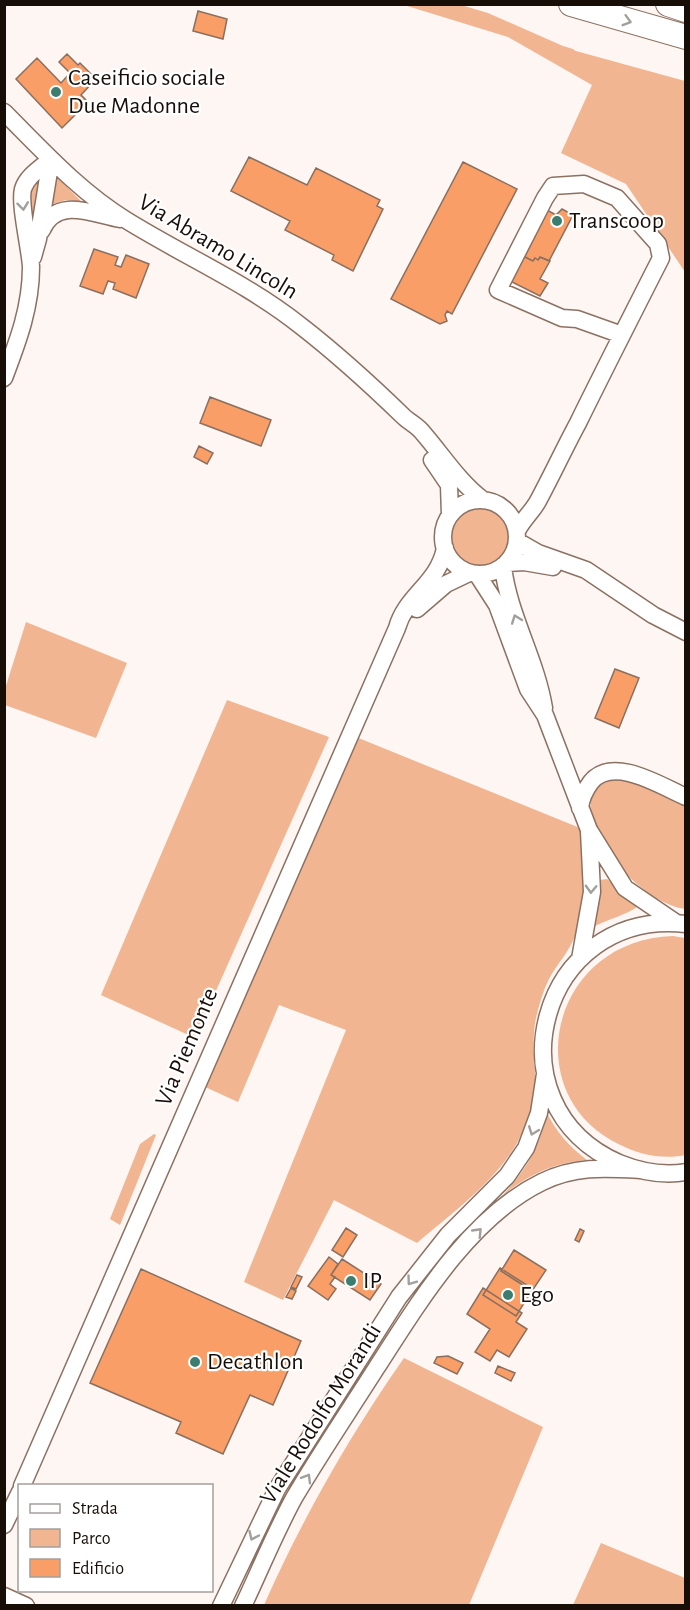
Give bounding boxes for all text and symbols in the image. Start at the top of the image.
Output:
one-way arrow [621,14,632,26]
place label: Caseificio sociale Due Madonne [68,66,225,118]
marker: Caseificio sociale Due Madonne [49,85,63,99]
street label: Via Abramo Lincoln [134,190,302,304]
one-way arrow [17,201,29,210]
place label: Transcoop [569,209,664,233]
marker: Transcoop [550,214,564,228]
one-way arrow [511,614,523,625]
one-way arrow [585,884,597,893]
street label: Via Piemonte [151,985,223,1109]
one-way arrow [528,1125,541,1135]
one-way arrow [470,1229,481,1240]
place label: IP [363,1269,382,1293]
marker: IP [344,1274,358,1288]
one-way arrow [407,1274,418,1285]
place label: Ego [520,1283,554,1307]
marker: Ego [501,1288,515,1302]
street label: Viale Rodolfo Morandi [256,1320,386,1508]
place label: Decathlon [207,1350,304,1374]
marker: Decathlon [188,1355,202,1369]
one-way arrow [299,1474,311,1484]
legend [18,1484,213,1592]
text: Strada [72,1500,118,1518]
one-way arrow [249,1529,261,1540]
text: Parco [72,1530,111,1548]
text: Edificio [72,1560,124,1578]

